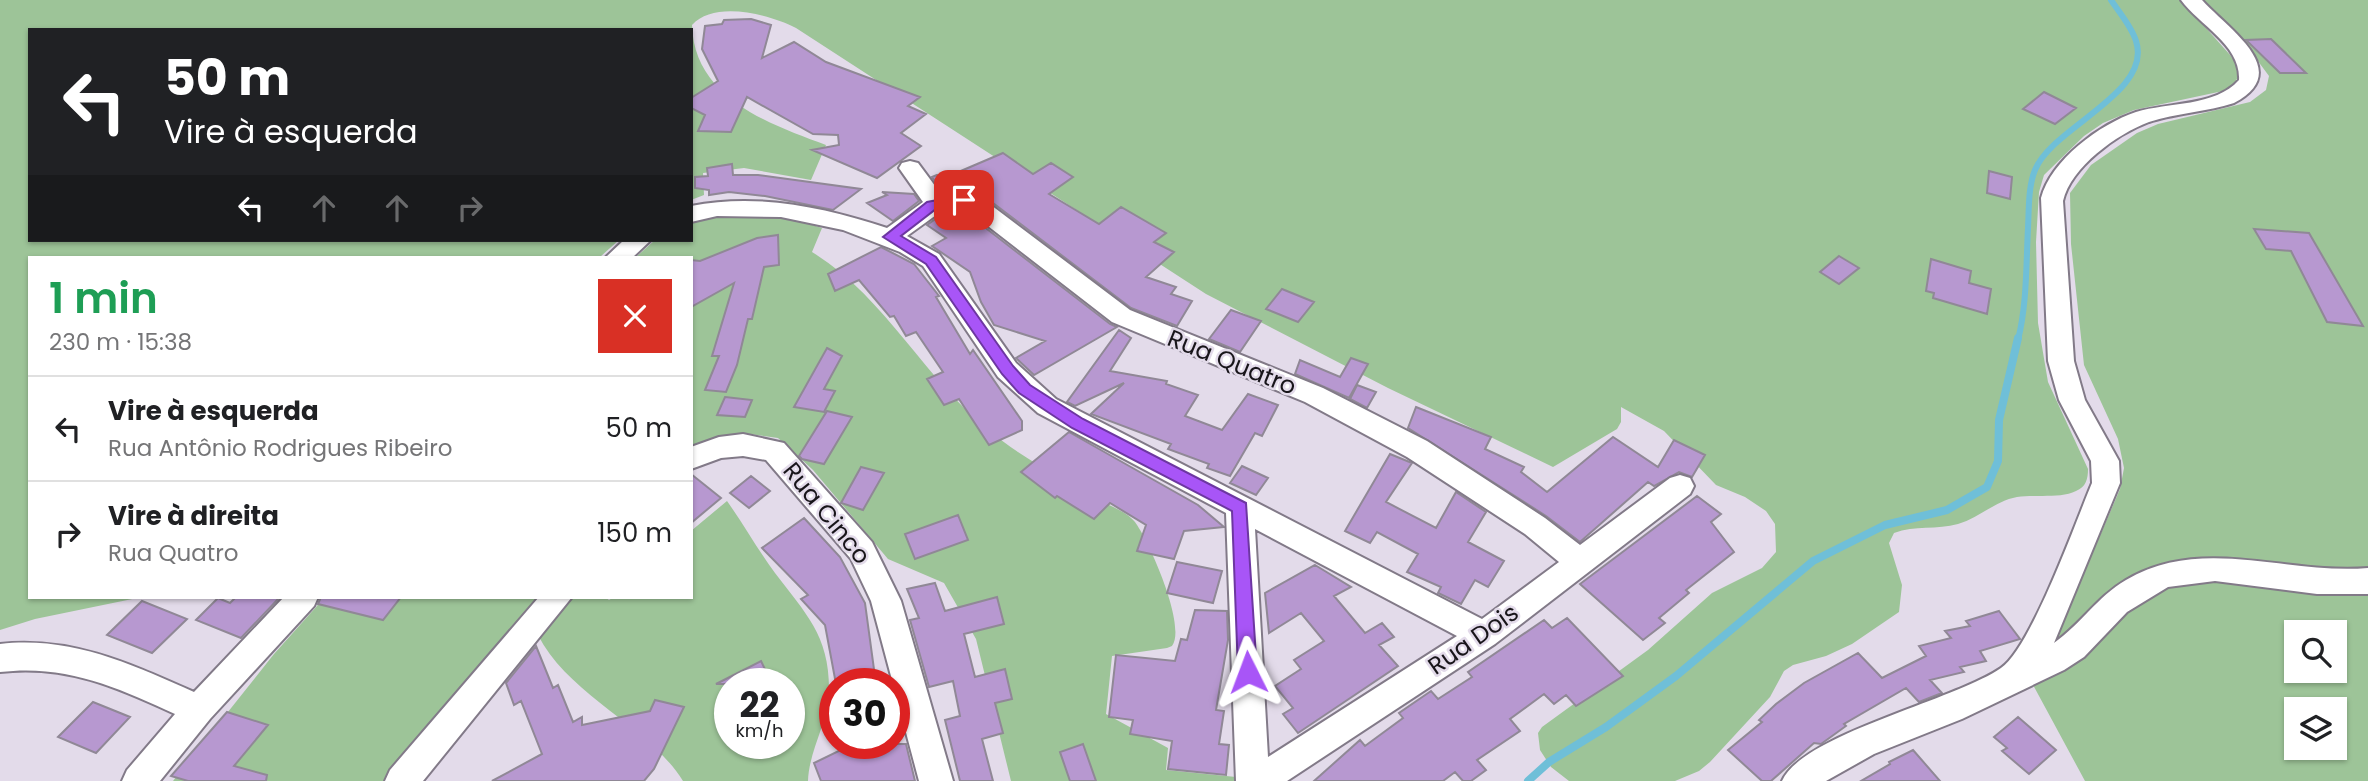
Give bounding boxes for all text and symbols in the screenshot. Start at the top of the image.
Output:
text: 50 m [164,44,290,112]
icon: left [49,56,140,147]
text: Vire à esquerda [164,109,418,154]
pin [934,170,994,230]
icon: arrive [945,181,983,219]
icon: left [232,189,270,227]
icon: ahead [305,189,343,227]
icon: ahead [378,189,416,227]
icon: right [451,189,489,227]
text: 1 min [49,269,158,328]
button: close [598,279,672,353]
street label: Rua Quatro [1163,321,1301,403]
text: 230 m · 15:38 [49,326,192,358]
text: Vire à esquerda [108,393,319,429]
icon: left [49,410,87,448]
text: 50 m [606,410,672,446]
text: Rua Antônio Rodrigues Ribeiro [108,432,453,464]
street label: Rua Cinco [776,455,878,571]
text: Vire à direita [108,498,279,534]
icon: right [49,515,87,553]
text: 150 m [597,515,672,551]
text: Rua Quatro [108,537,238,569]
street label: Rua Dois [1421,596,1525,682]
map controls [2284,620,2347,760]
button: search [2284,620,2347,683]
position arrow [1211,635,1285,709]
speed limit sign: 30 [819,668,910,759]
text: 22 [740,680,779,729]
button: layers [2284,697,2347,760]
text: km/h [736,718,783,743]

